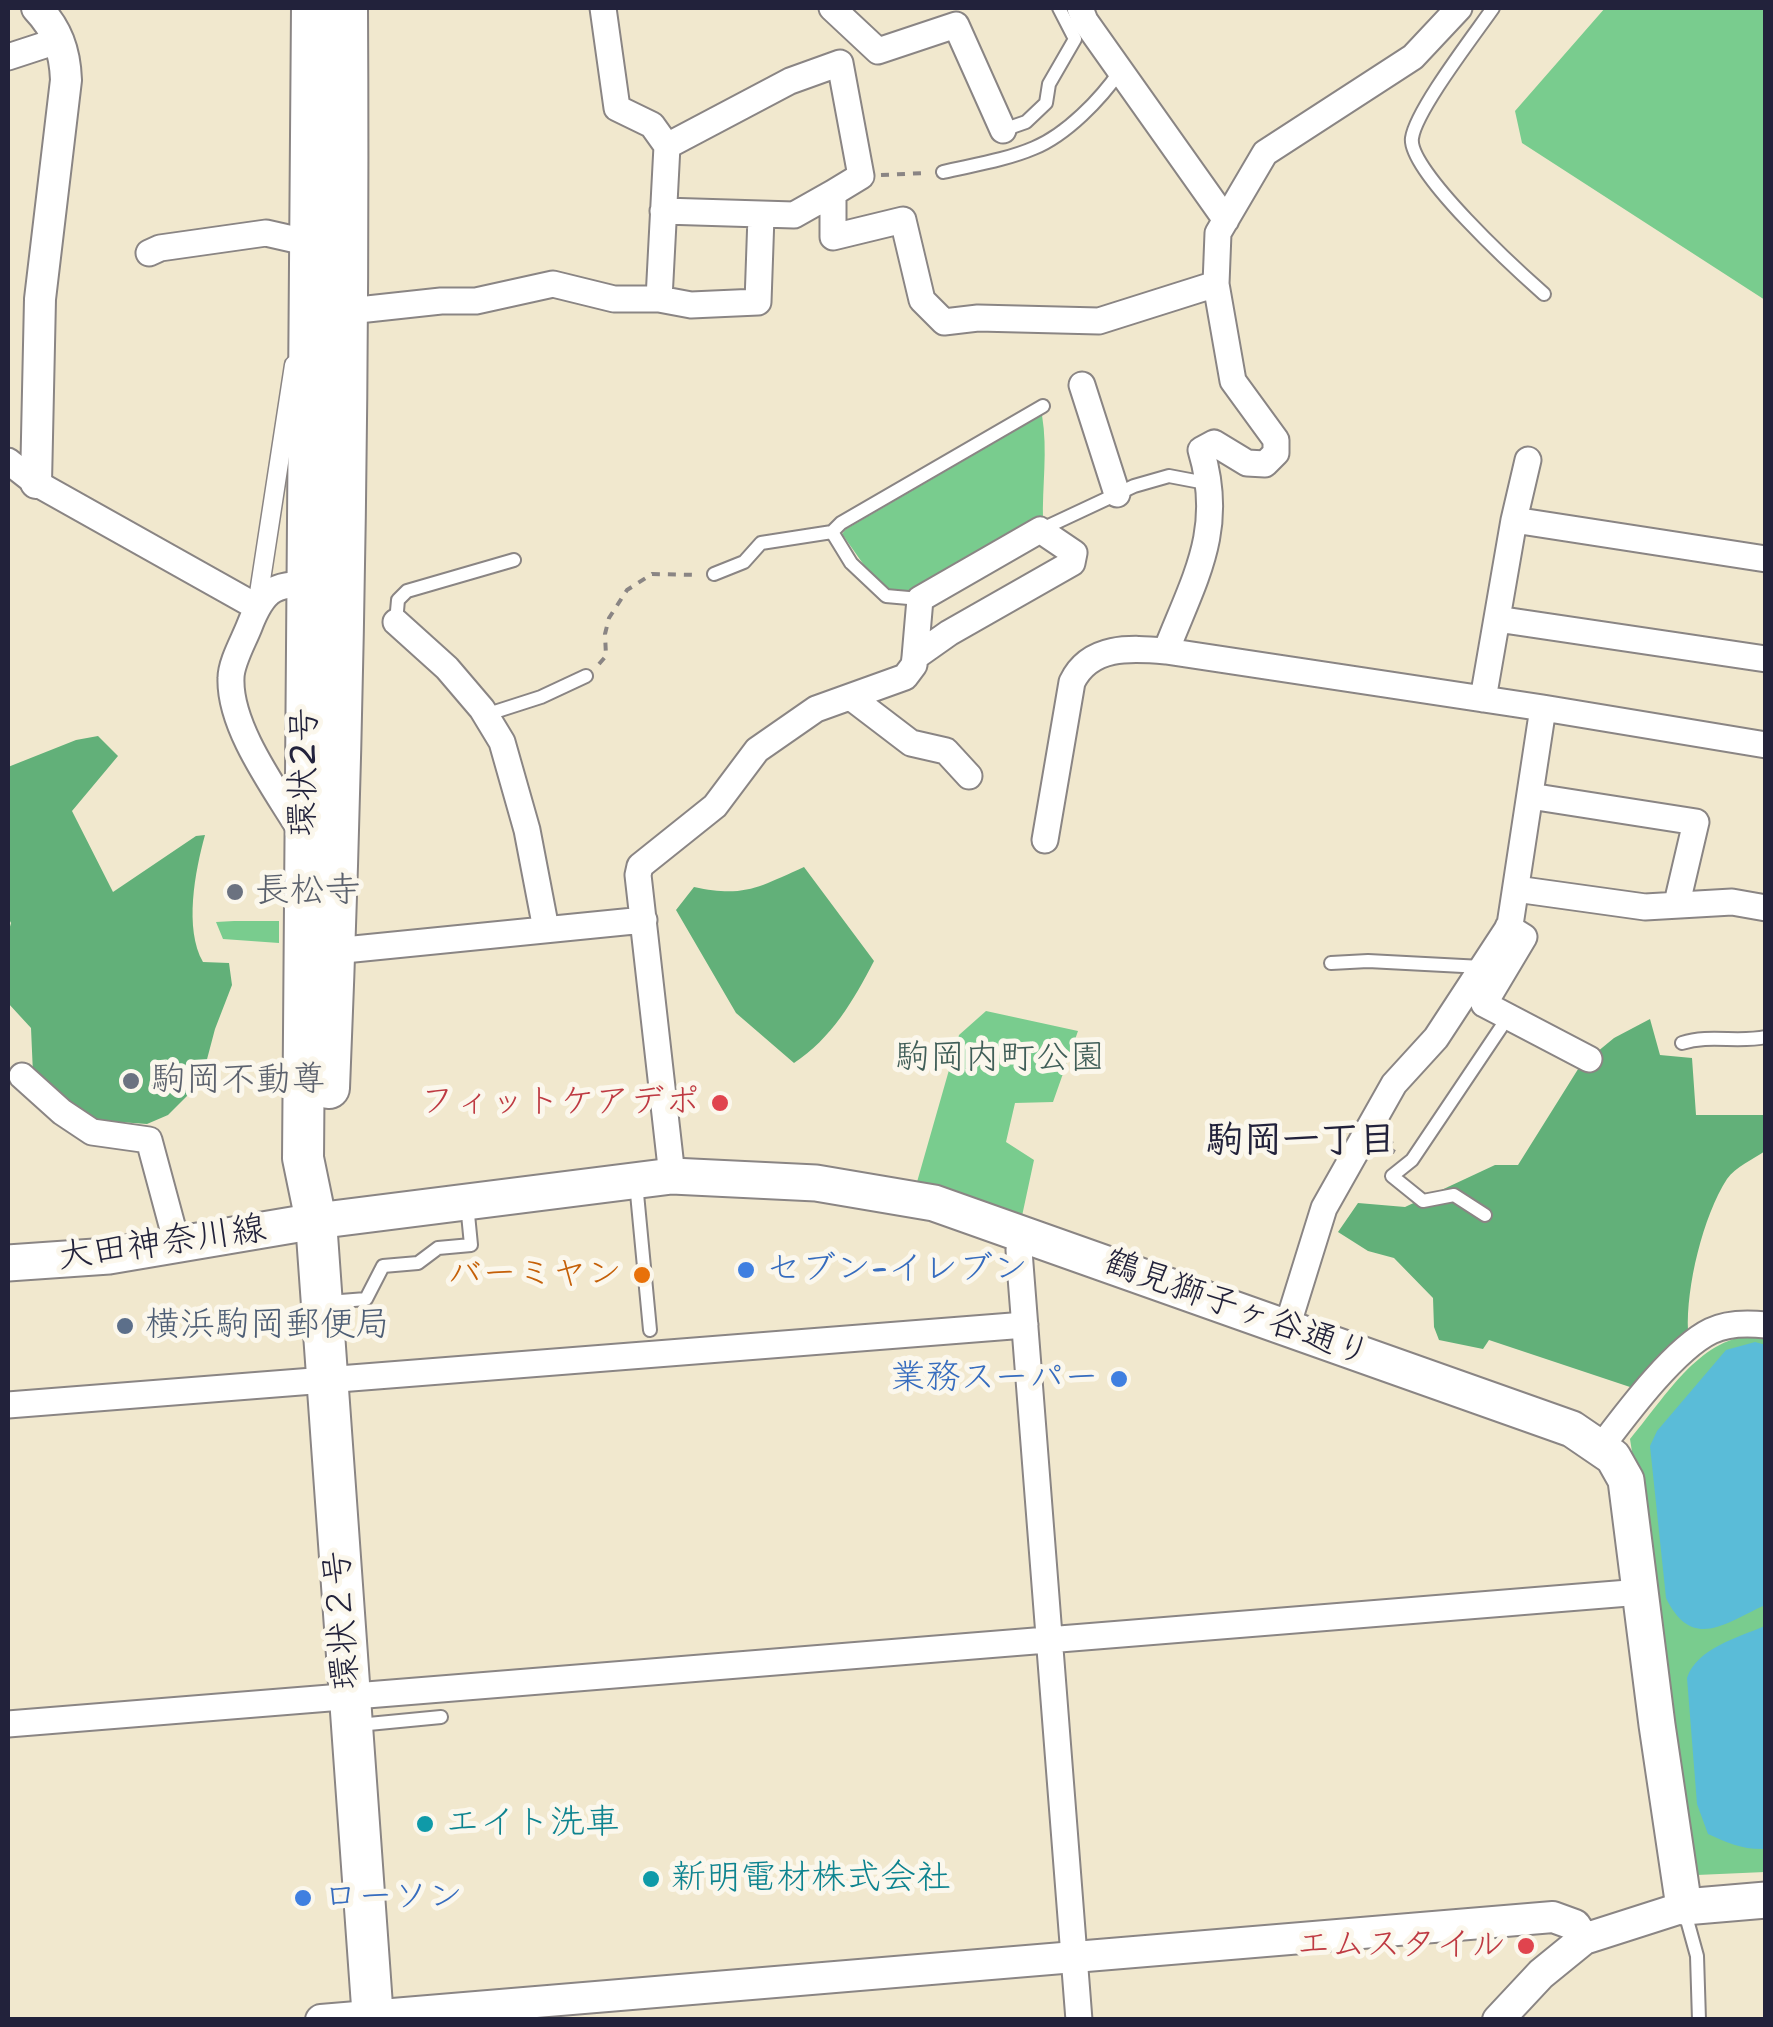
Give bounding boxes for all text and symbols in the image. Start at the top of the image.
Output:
street label: 環状2号 [283,707,327,837]
place label: 長松寺 [255,871,360,913]
marker: 長松寺 [224,881,246,903]
park label: 駒岡内町公園 [895,1038,1105,1080]
place label: 駒岡不動尊 [151,1060,326,1102]
marker: 駒岡不動尊 [120,1070,142,1092]
place label: フィットケアデポ [420,1082,700,1124]
marker: フィットケアデポ [709,1092,731,1114]
district label: 駒岡一丁目 [1206,1119,1396,1165]
street label: 大田神奈川線 [55,1209,269,1279]
street label: 鶴見獅子ヶ谷通り [1098,1241,1376,1377]
place label: セブン-イレブン [766,1249,1028,1291]
place label: バーミヤン [447,1254,622,1296]
marker: セブン-イレブン [735,1259,757,1281]
marker: バーミヤン [631,1264,653,1286]
place label: 横浜駒岡郵便局 [145,1305,390,1347]
marker: 横浜駒岡郵便局 [114,1315,136,1337]
place label: 業務スーパー [890,1358,1099,1400]
marker: 業務スーパー [1108,1368,1130,1390]
street label: 環状２号 [317,1549,369,1691]
place label: エイト洗車 [445,1803,620,1845]
marker: エイト洗車 [414,1813,436,1835]
place label: 新明電材株式会社 [671,1858,951,1900]
marker: 新明電材株式会社 [640,1868,662,1890]
place label: ローソン [323,1877,463,1919]
marker: ローソン [292,1887,314,1909]
place label: エムスタイル [1296,1925,1506,1967]
marker: エムスタイル [1515,1935,1537,1957]

